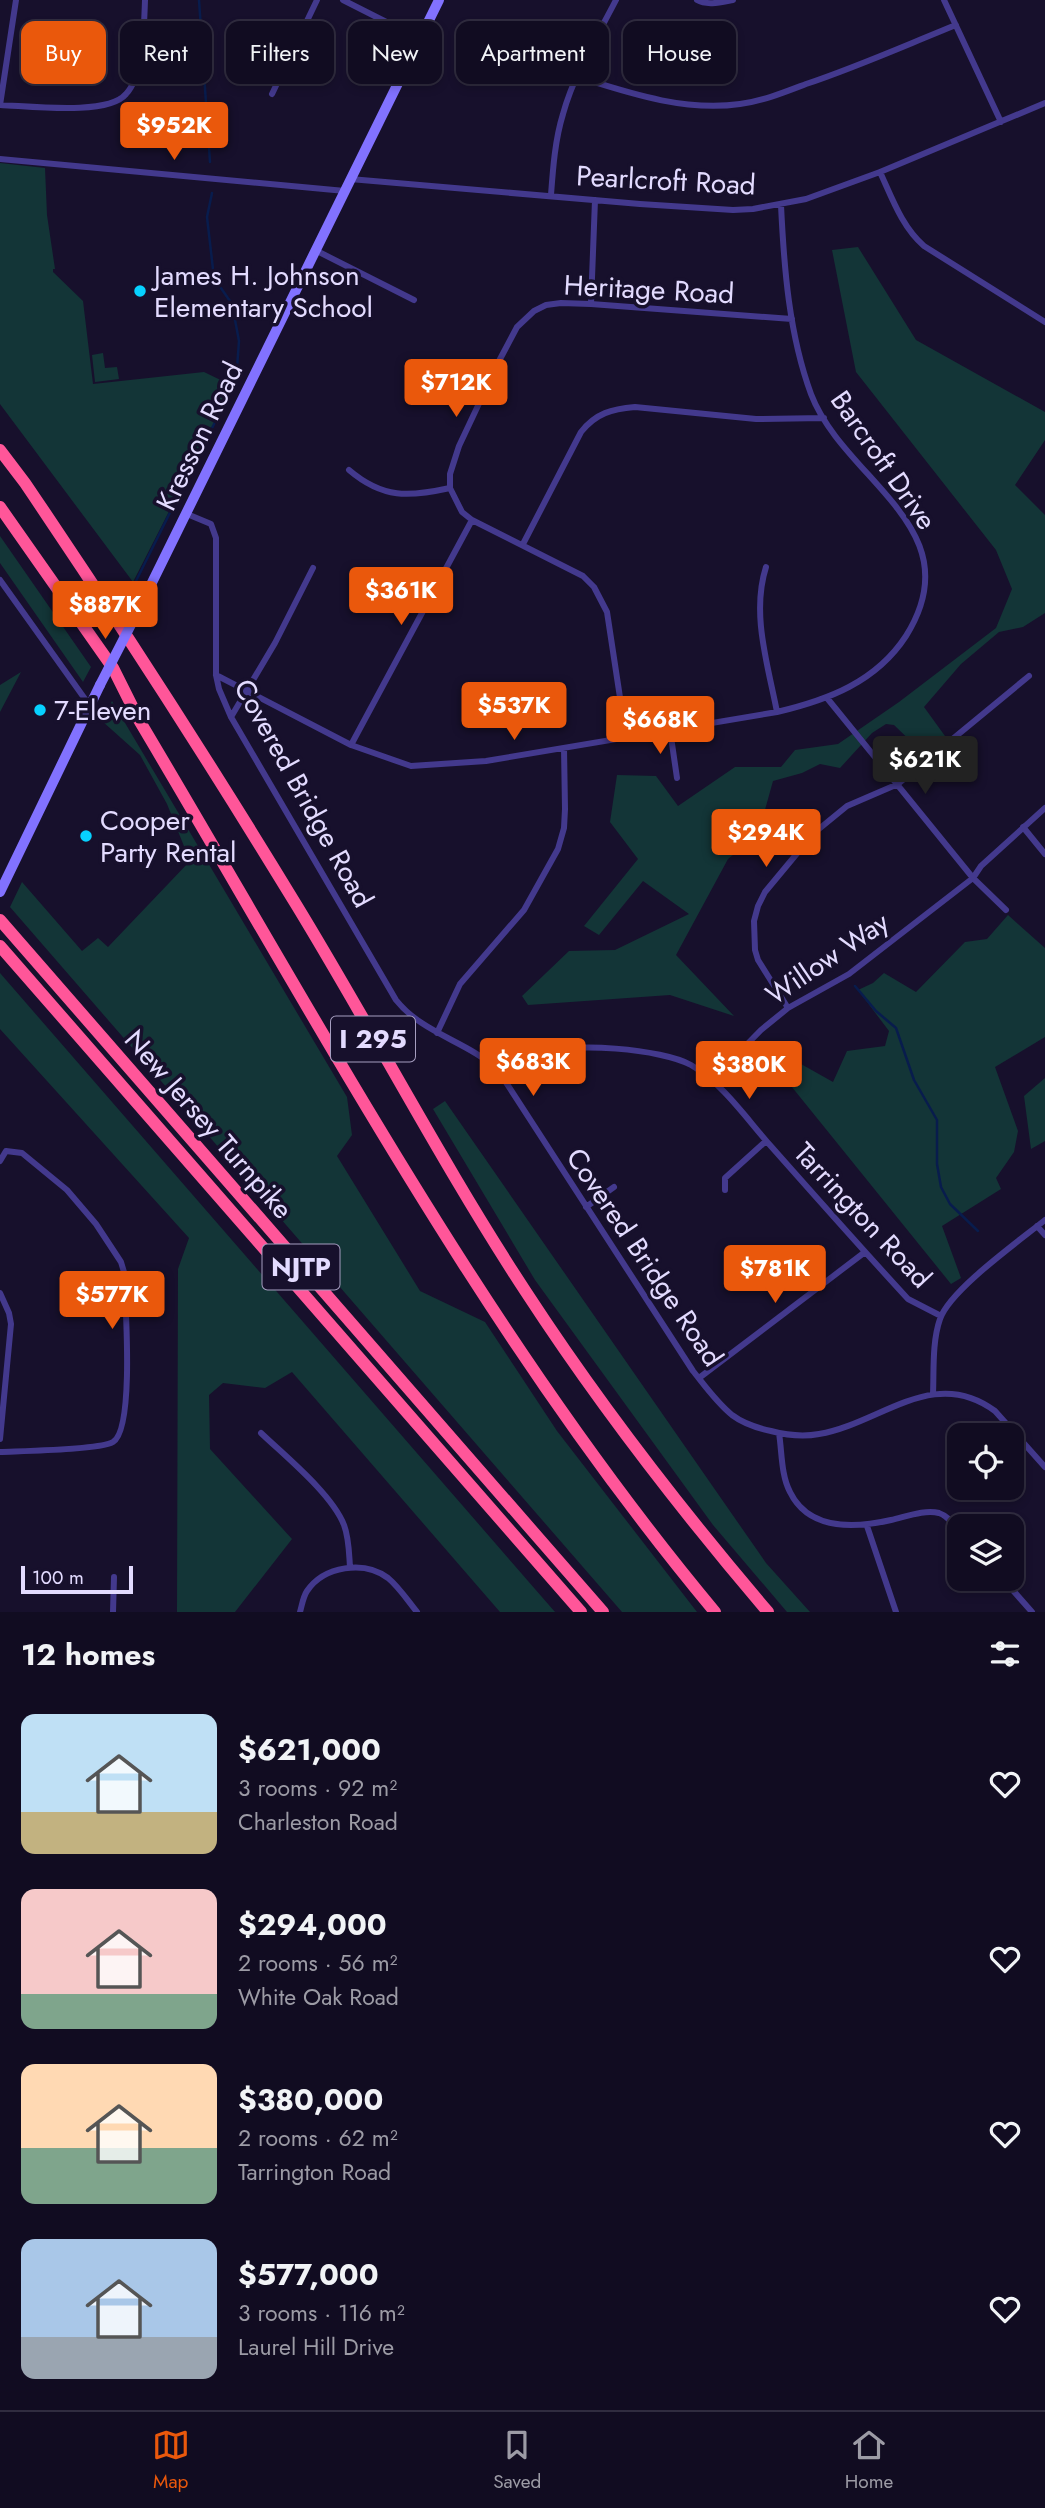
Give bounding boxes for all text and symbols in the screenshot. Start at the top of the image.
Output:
chip: Buy [21,21,106,84]
chip: Rent [120,21,212,84]
chip: Filters [226,21,334,84]
chip: New [348,21,442,84]
chip: Apartment [456,21,609,84]
chip: House [623,21,736,84]
pin: $952K [125,102,223,162]
text: $952K [136,108,212,142]
street label: Pearlcroft Road [575,155,757,206]
place label: James H. Johnson Elementary School [150,255,373,328]
street label: Heritage Road [563,265,735,314]
marker: James H. Johnson Elementary School [132,283,148,299]
street label: Kresson Road [146,355,253,517]
pin: $712K [407,360,505,419]
text: $712K [420,365,492,399]
street label: Barcroft Drive [820,382,947,538]
pin: $361K [352,568,450,627]
text: $361K [365,573,437,607]
pin: $887K [56,582,154,641]
text: $887K [69,587,141,621]
street label: Covered Bridge Road [224,671,384,915]
pin: $537K [465,682,563,742]
text: $537K [477,688,551,722]
place label: 7-Eleven [54,690,151,731]
pin: $668K [611,696,709,756]
marker: 7-Eleven [32,702,48,718]
text: $668K [622,702,698,736]
pin: $621K [876,736,974,796]
text: $621K [889,742,961,776]
place label: Cooper Party Rental [100,800,236,873]
pin: $294K [717,810,815,869]
text: $294K [728,815,804,849]
marker: Cooper Party Rental [78,828,94,844]
street label: Willow Way [757,902,898,1015]
road number: I 295 [331,1016,415,1062]
street label: New Jersey Turnpike [115,1021,303,1228]
pin: $683K [484,1038,582,1098]
pin: $380K [700,1042,798,1101]
text: $683K [496,1044,570,1078]
text: $380K [712,1047,786,1081]
street label: Tarrington Road [784,1133,941,1297]
street label: Covered Bridge Road [556,1140,733,1375]
road number: NJTP [262,1244,340,1290]
pin: $781K [726,1246,824,1305]
text: $781K [740,1251,810,1285]
pin: $577K [63,1272,161,1331]
text: $577K [76,1277,148,1311]
map controls [947,1423,1024,1591]
button: locate [947,1423,1024,1500]
button: layers [947,1514,1024,1591]
scale bar [21,1563,133,1595]
text: 100 m [32,1564,84,1591]
text: 12 homes [21,1633,155,1676]
icon: filters [986,1635,1024,1673]
text: $621,000 [238,1728,381,1771]
icon: home [77,1742,161,1826]
icon: heart [986,1765,1024,1803]
text: 3 rooms · 92 m² [238,1771,397,1805]
text: Charleston Road [238,1805,398,1839]
text: $294,000 [238,1903,387,1946]
icon: home [77,1917,161,2001]
icon: heart [986,1940,1024,1978]
text: 2 rooms · 56 m² [238,1946,398,1980]
text: White Oak Road [238,1980,399,2014]
text: $380,000 [238,2078,383,2121]
icon: home [77,2092,161,2176]
icon: heart [986,2115,1024,2153]
text: 2 rooms · 62 m² [238,2121,398,2155]
text: Tarrington Road [238,2155,391,2189]
text: $577,000 [238,2253,379,2296]
icon: home [77,2267,161,2351]
icon: heart [986,2290,1024,2328]
text: 3 rooms · 116 m² [238,2296,405,2330]
text: Laurel Hill Drive [238,2330,394,2364]
tab: Map [152,2426,190,2495]
tab: Saved [493,2426,541,2495]
tab: Home [845,2426,893,2495]

